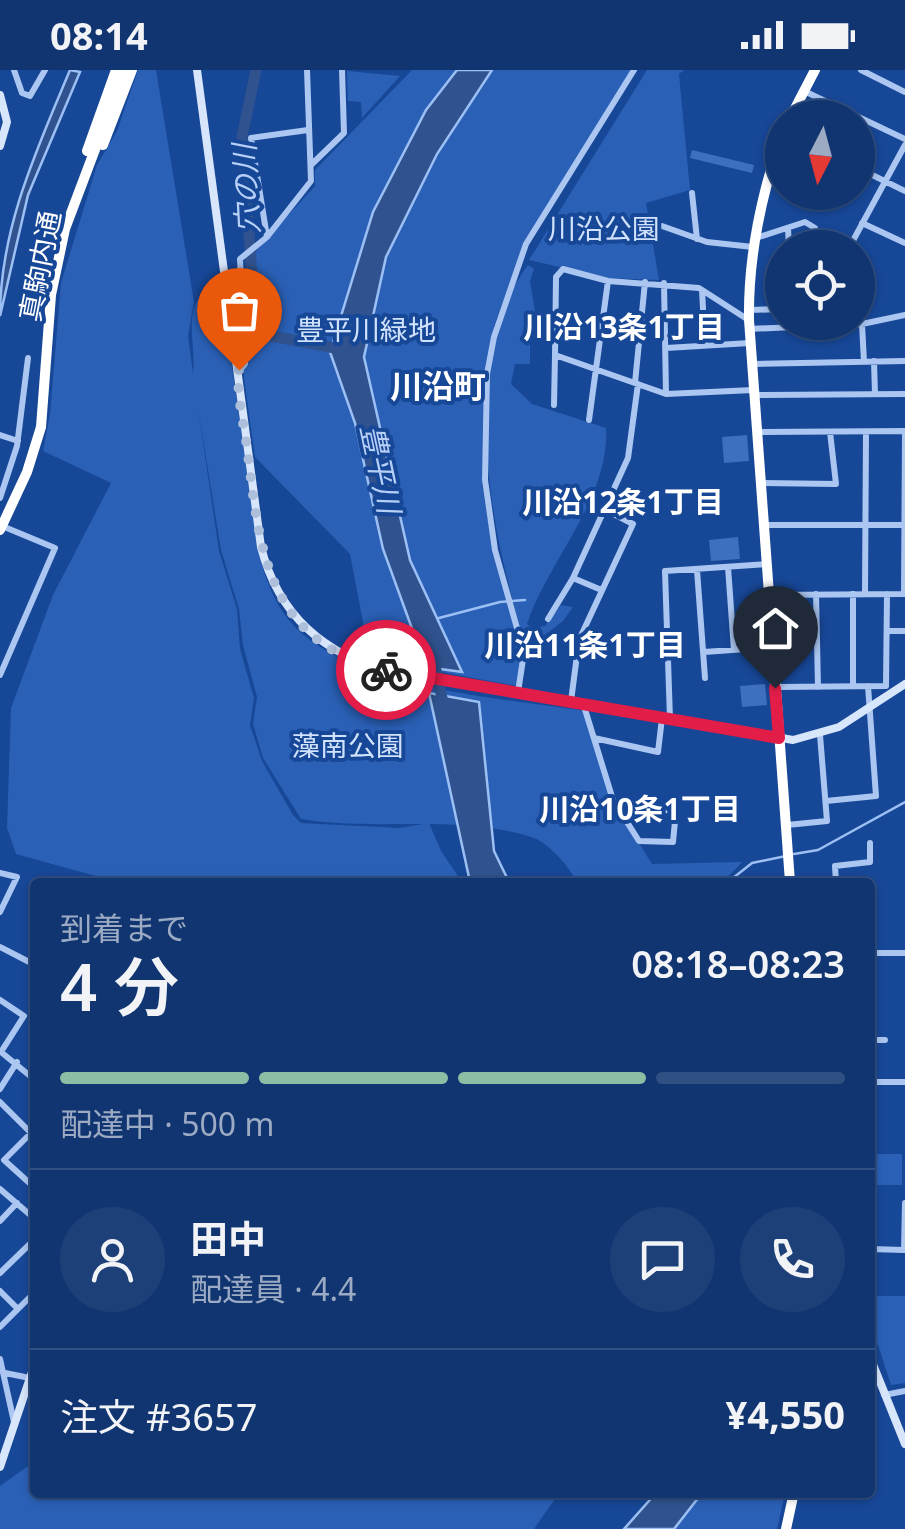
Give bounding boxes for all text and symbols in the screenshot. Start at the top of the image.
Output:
text: 08:14 [50,9,148,61]
north arrow [765,100,875,210]
map controls [765,100,875,340]
water label: 穴の川 [223,140,268,235]
street label: 真駒内通 [10,207,68,324]
park label: 川沿公園 [548,209,660,247]
button: locate [765,230,875,340]
pin [197,268,282,371]
icon: bag [212,283,267,338]
district label: 川沿13条1丁目 [523,306,725,347]
park label: 豊平川緑地 [296,310,436,348]
district label: 川沿町 [390,364,486,407]
water label: 豊平川 [352,420,411,520]
district label: 川沿12条1丁目 [522,481,724,522]
pin [733,586,818,689]
icon: home [748,601,803,656]
courier [336,620,436,720]
district label: 川沿11条1丁目 [484,624,686,665]
icon: bike [359,643,414,698]
park label: 藻南公園 [292,726,404,764]
district label: 川沿10条1丁目 [539,788,741,829]
text: 到着まで [60,906,188,949]
text: 08:18–08:23 [631,937,845,989]
text: 4 分 [60,942,179,1030]
text: 配達中 · 500 m [60,1102,274,1145]
button: person [60,1207,165,1312]
button: chat [610,1207,715,1312]
button: phone [740,1207,845,1312]
text: 田中 [190,1212,266,1264]
text: 配達員 · 4.4 [190,1267,356,1310]
text: ¥4,550 [725,1388,845,1440]
text: 注文 #3657 [60,1390,257,1442]

